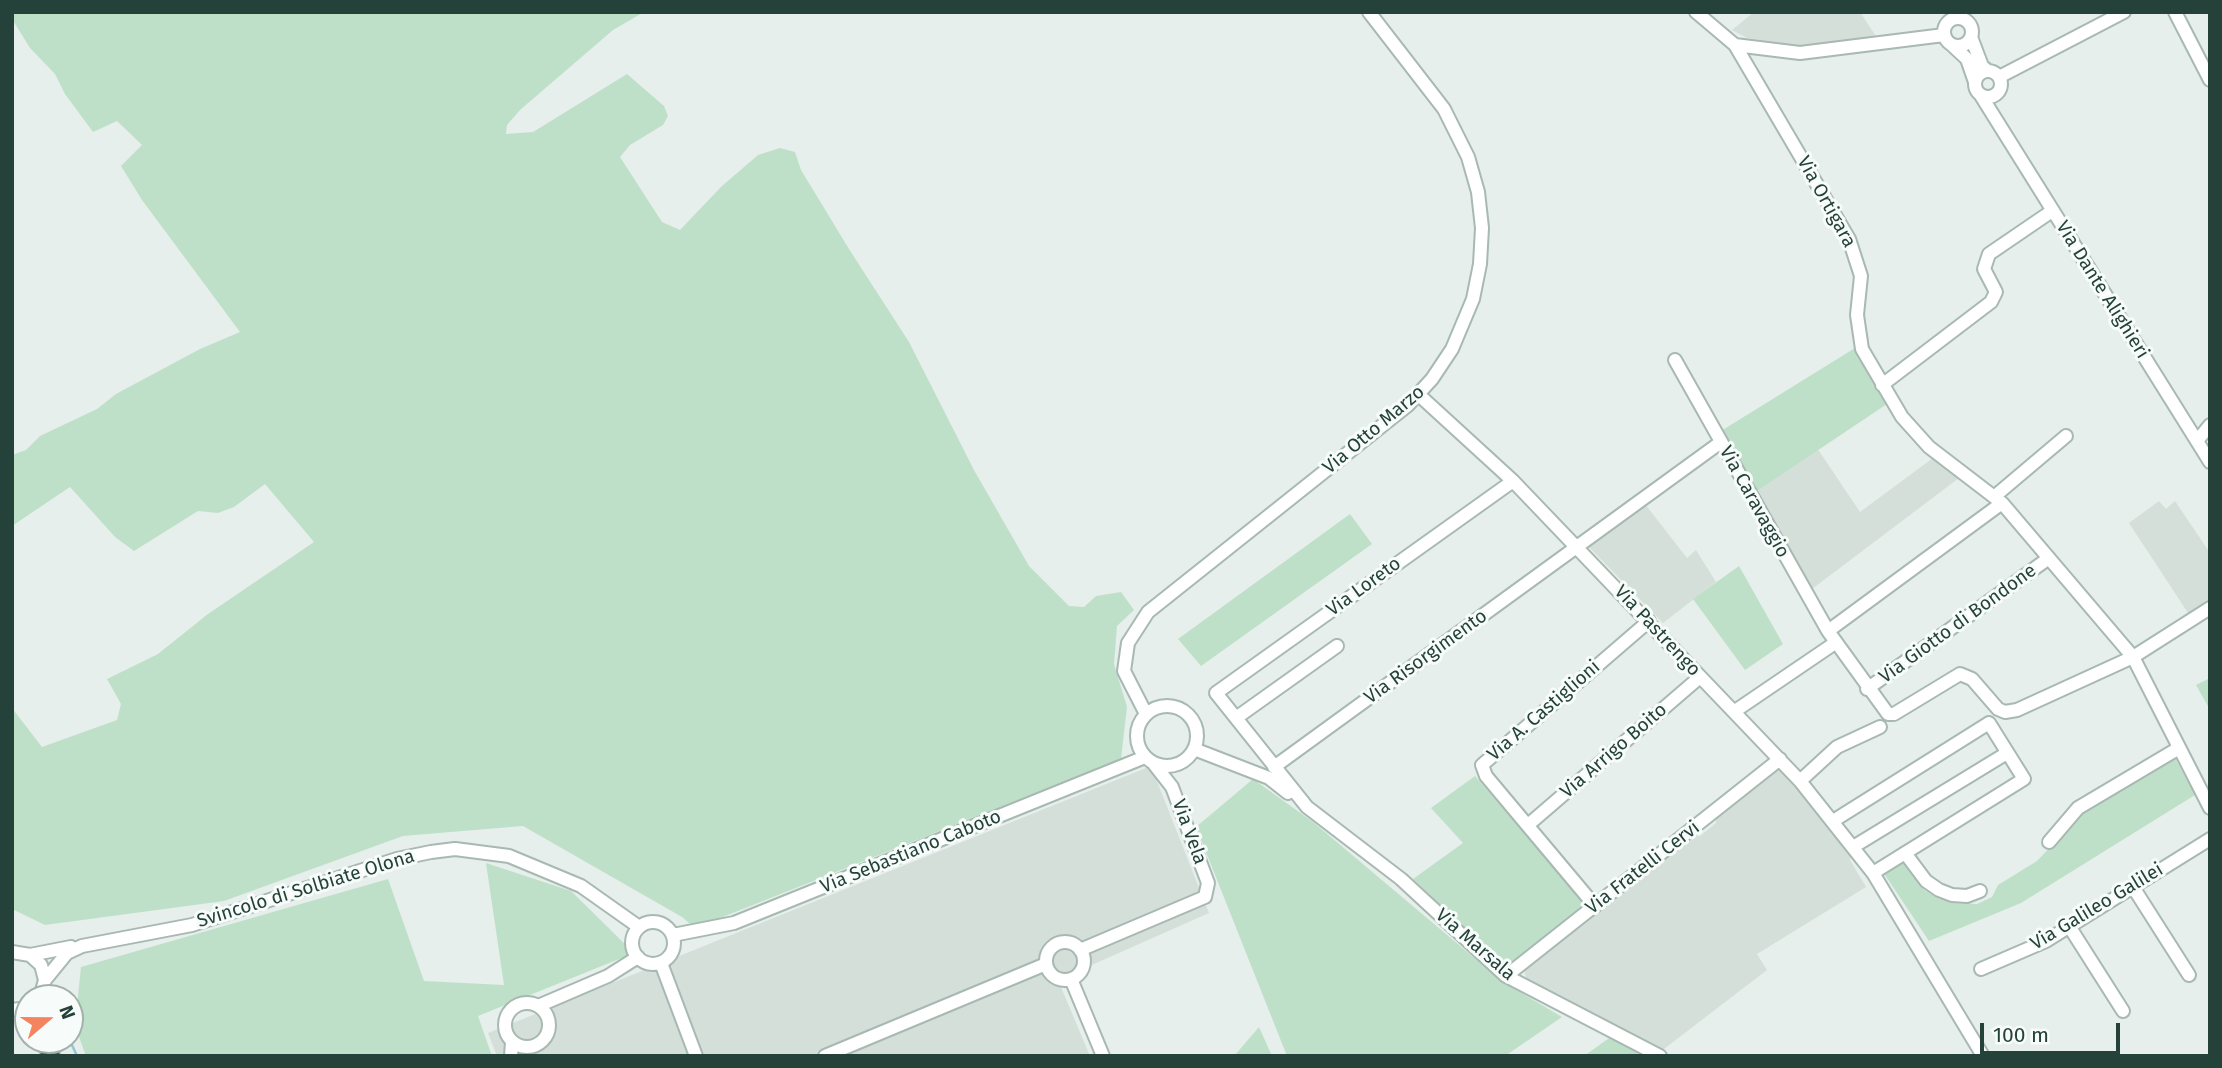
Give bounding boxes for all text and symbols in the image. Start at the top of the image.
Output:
street label: Via Ortigara [1792,152,1860,252]
street label: Via Dante Alighieri [2050,217,2154,363]
street label: Via Otto Marzo [1319,381,1429,479]
street label: Via Caravaggio [1714,442,1794,562]
street label: Via Loreto [1322,552,1406,622]
street label: Via Giotto di Bondone [1875,559,2041,689]
street label: Via Pastrengo [1609,581,1705,681]
street label: Via Risorgimento [1360,605,1492,709]
street label: Via A. Castiglioni [1483,656,1605,766]
street label: Via Arrigo Boito [1556,699,1672,803]
street label: Via Vela [1167,796,1211,868]
street label: Via Sebastiano Caboto [817,805,1005,899]
street label: Via Fratelli Cervi [1582,817,1704,919]
street label: Svincolo di Solbiate Olona [194,845,418,933]
street label: Via Galileo Galilei [2027,858,2167,956]
street label: Via Marsala [1431,904,1519,986]
north arrow [14,984,84,1054]
text: N [54,1002,80,1022]
scale bar [1984,1009,2124,1052]
text: 100 m [1993,1022,2049,1048]

